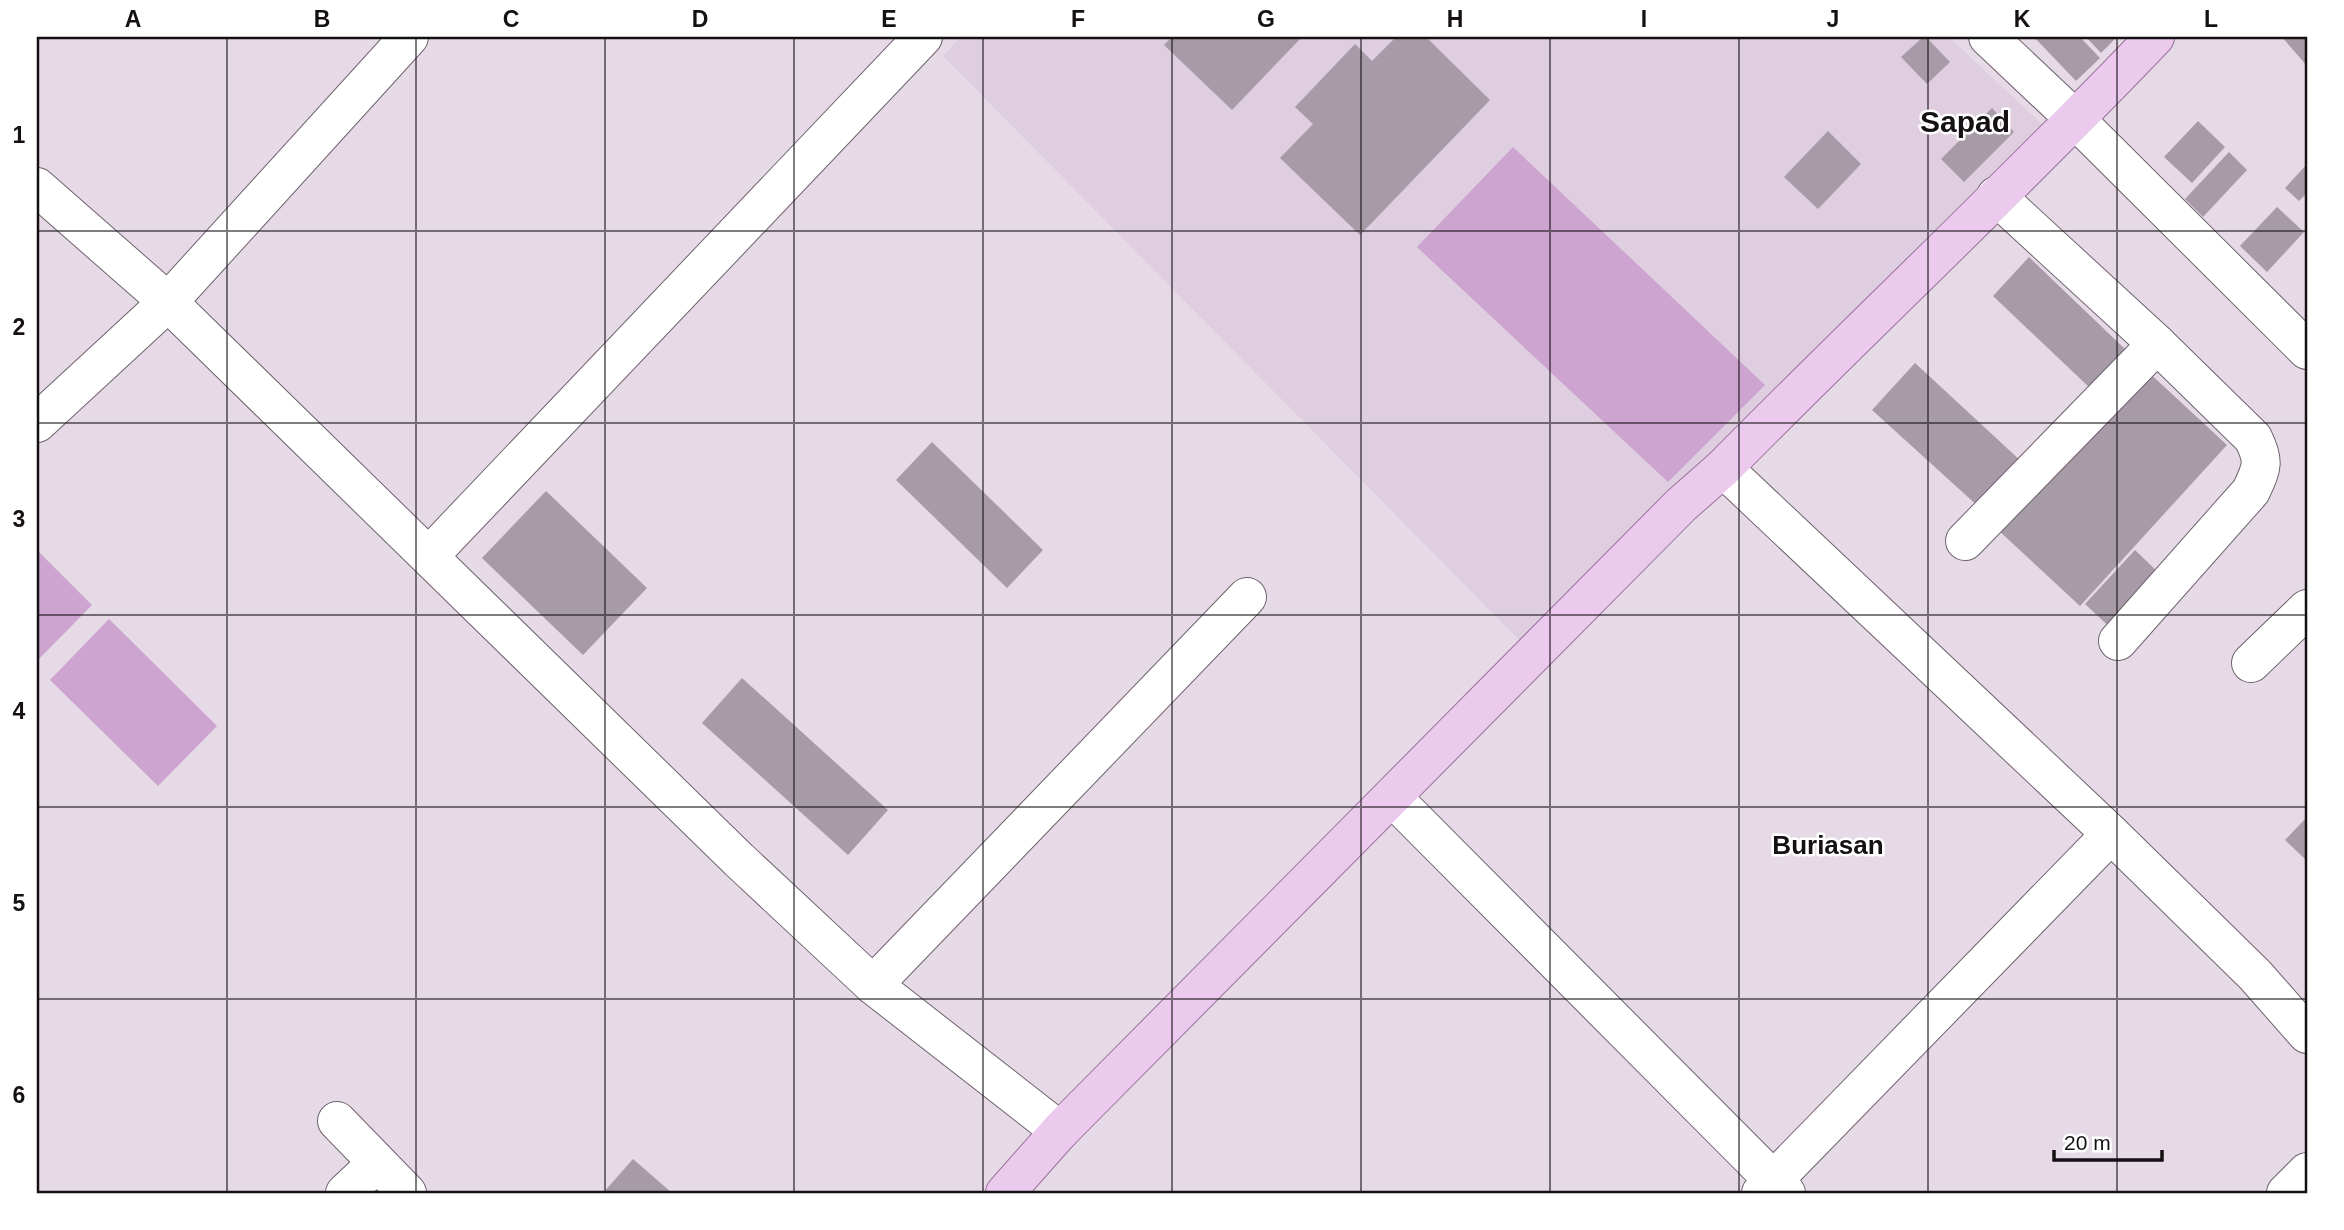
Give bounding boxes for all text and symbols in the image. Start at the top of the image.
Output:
text: A [125,6,141,32]
text: B [314,6,330,32]
text: C [503,6,519,32]
text: D [692,6,708,32]
text: E [881,6,897,32]
text: F [1071,6,1085,32]
text: G [1257,6,1275,32]
text: H [1447,6,1463,32]
text: I [1641,6,1647,32]
text: J [1827,6,1839,32]
text: K [2014,6,2031,32]
text: L [2204,6,2218,32]
district label: Sapad [1920,105,2010,138]
text: 1 [13,122,26,148]
text: 2 [13,314,25,340]
text: 3 [13,506,25,532]
text: 4 [13,698,26,724]
district label: Buriasan [1772,830,1884,860]
text: 5 [13,890,26,916]
text: 6 [13,1082,25,1108]
scale bar [2054,1118,2162,1162]
text: 20 m [2064,1131,2111,1154]

